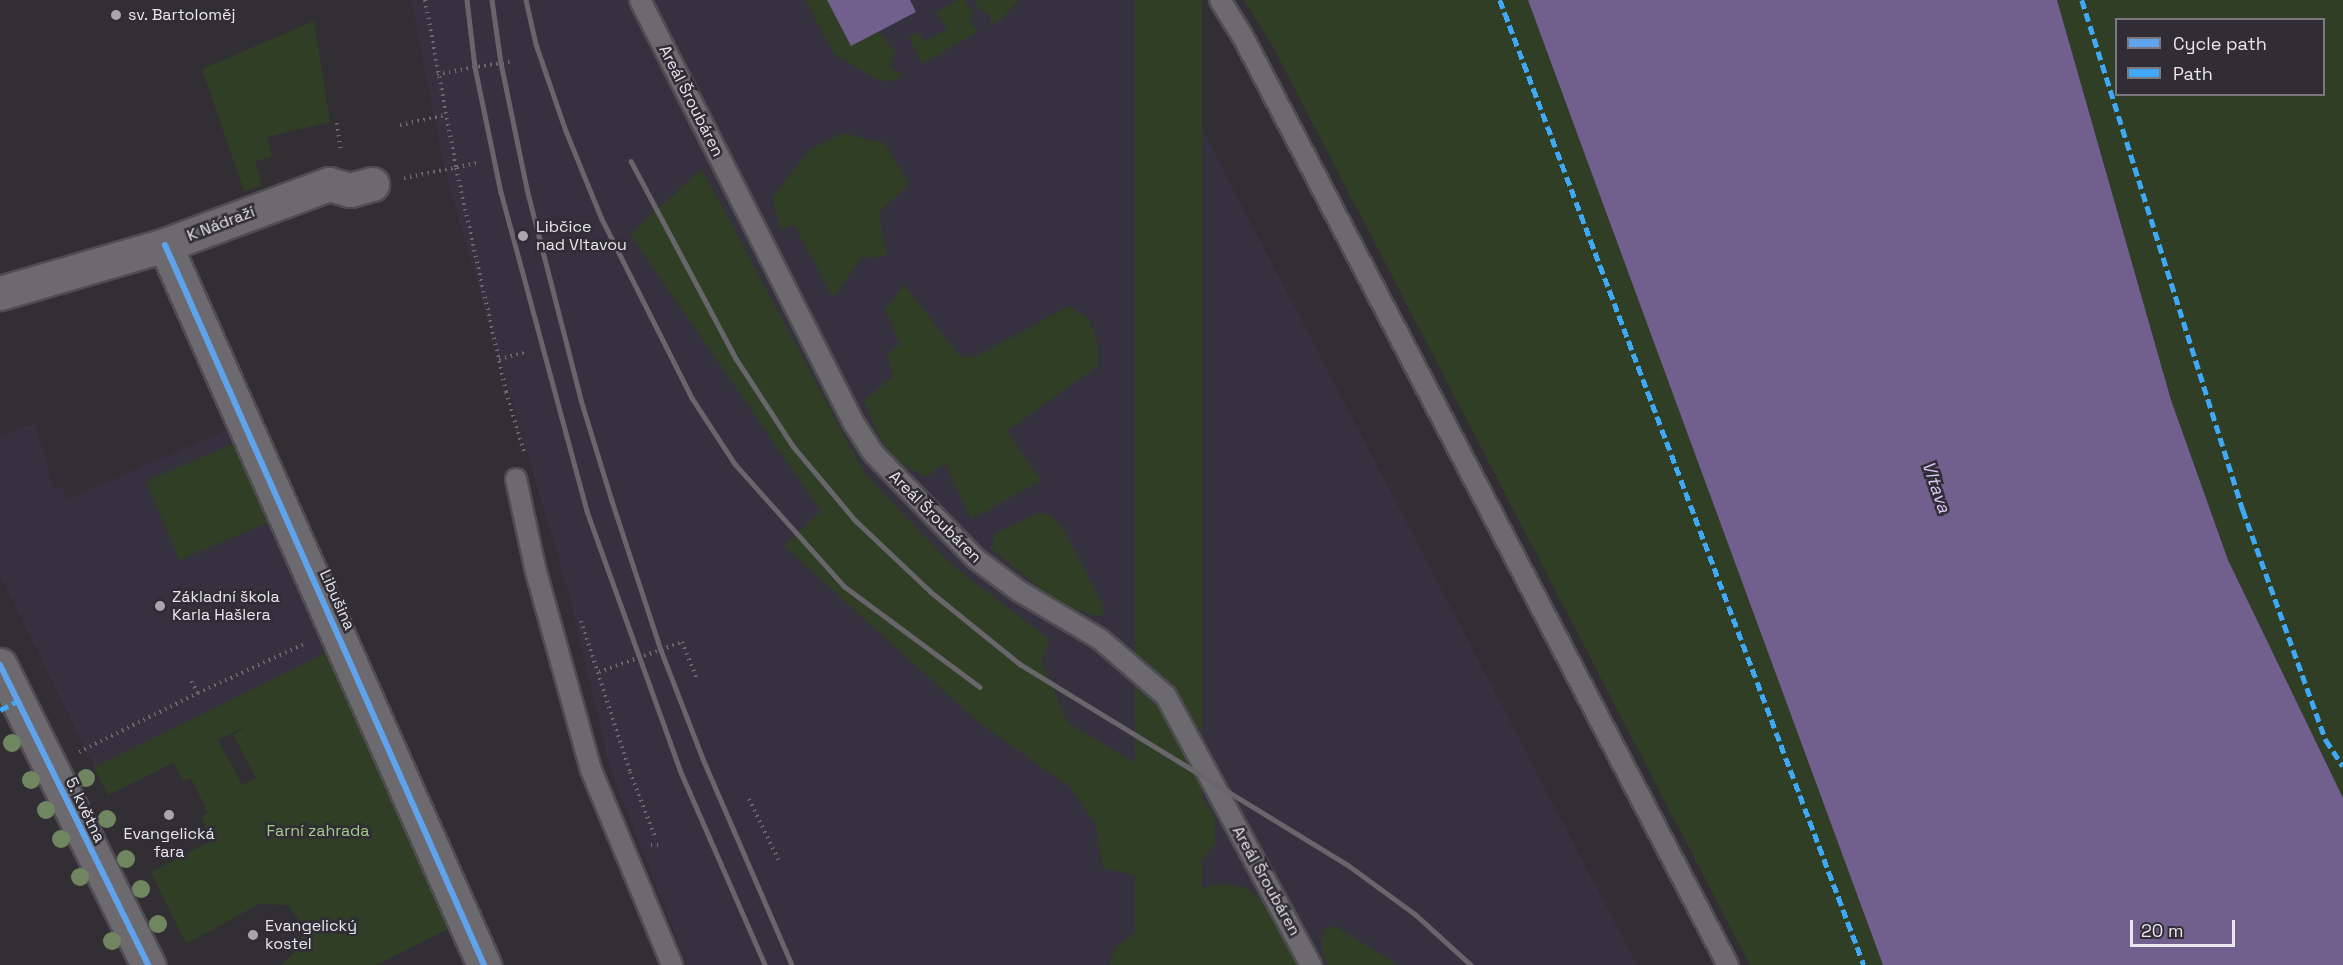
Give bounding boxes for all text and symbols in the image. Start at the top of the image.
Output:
place label: sv. Bartoloměj [128,5,236,25]
marker: sv. Bartoloměj [109,8,123,22]
legend [2115,18,2325,96]
text: Cycle path [2173,32,2267,55]
street label: Areál Šroubáren [655,42,727,160]
text: Path [2173,62,2213,85]
street label: K Nádraží [184,202,258,246]
place label: Libčice nad Vltavou [536,217,627,255]
marker: Libčice nad Vltavou [514,227,532,245]
water label: Vltava [1917,458,1955,516]
street label: Areál Šroubáren [885,467,985,567]
street label: Libušina [315,567,359,633]
place label: Základní škola Karla Hašlera [172,587,280,625]
marker: Základní škola Karla Hašlera [153,599,167,613]
street label: 5. května [61,774,109,846]
marker: Evangelická fara [162,808,176,822]
park label: Farní zahrada [266,821,370,841]
street label: Areál Šroubáren [1228,823,1304,939]
place label: Evangelická fara [123,824,215,862]
scale bar [2133,908,2238,946]
place label: Evangelický kostel [265,916,357,954]
text: 20 m [2141,919,2184,942]
marker: Evangelický kostel [246,928,260,942]

